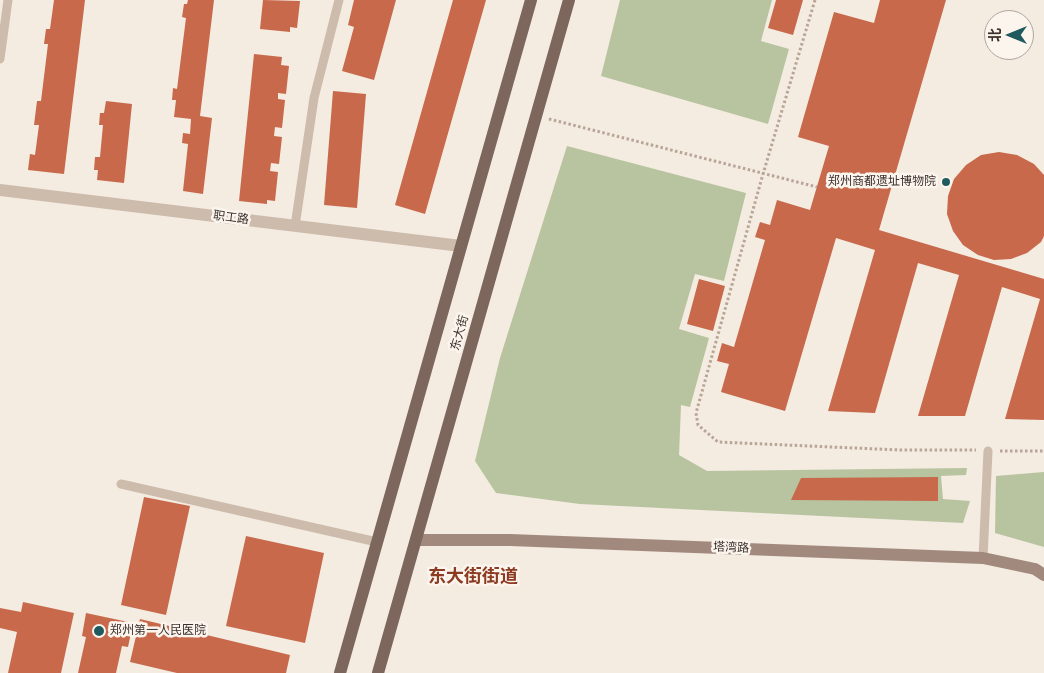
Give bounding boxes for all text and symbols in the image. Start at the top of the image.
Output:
north arrow [984,10,1034,60]
text: 北 [986,28,1004,42]
place label: 郑州商都遗址博物院 [828,175,936,189]
marker: 郑州商都遗址博物院 [940,176,952,188]
street label: 职工路 [212,209,250,227]
street label: 东大街 [448,314,472,352]
street label: 塔湾路 [713,540,749,556]
district label: 东大街街道 [428,566,518,588]
marker: 郑州第一人民医院 [92,624,106,638]
place label: 郑州第一人民医院 [110,624,206,638]

